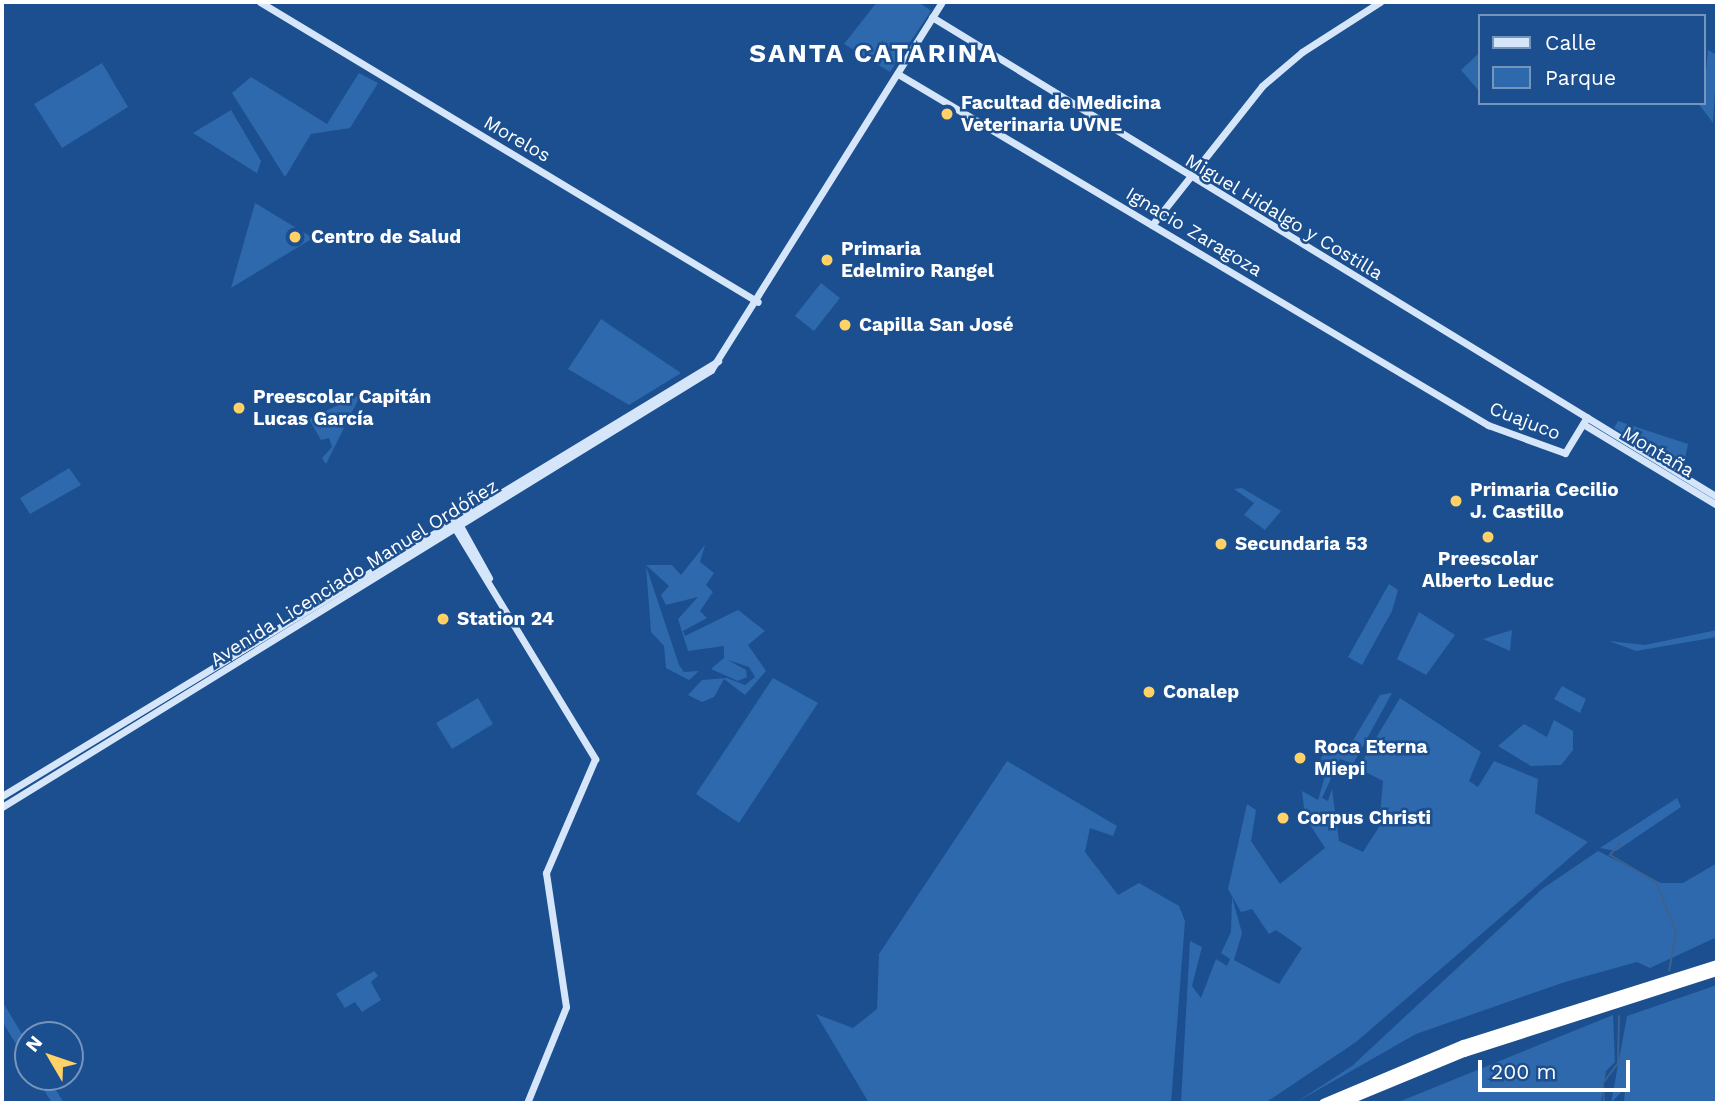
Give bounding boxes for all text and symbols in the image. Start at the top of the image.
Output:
legend [1478,14,1705,105]
text: Calle [1545,30,1596,55]
district label: SANTA CATARINA [751,38,997,70]
text: Parque [1545,65,1616,90]
place label: Facultad de Medicina Veterinaria UVNE [961,92,1161,136]
marker: Facultad de Medicina Veterinaria UVNE [939,106,955,122]
street label: Morelos [480,111,554,167]
street label: Miguel Hidalgo y Costilla [1180,149,1388,285]
street label: Ignacio Zaragoza [1122,182,1266,282]
place label: Centro de Salud [311,226,461,248]
marker: Centro de Salud [285,227,305,247]
place label: Primaria Edelmiro Rangel [841,238,994,282]
marker: Primaria Edelmiro Rangel [819,252,835,268]
place label: Capilla San José [859,314,1014,336]
marker: Capilla San José [837,317,853,333]
place label: Preescolar Capitán Lucas García [253,386,432,430]
street label: Cuajuco [1486,397,1564,445]
marker: Preescolar Capitán Lucas García [231,400,247,416]
street label: Montaña [1618,422,1698,482]
street label: Avenida Licenciado Manuel Ordóñez [205,474,503,672]
place label: Primaria Cecilio J. Castillo [1470,479,1619,523]
marker: Primaria Cecilio J. Castillo [1448,493,1464,509]
marker: Preescolar Alberto Leduc [1480,529,1496,545]
place label: Secundaria 53 [1235,533,1368,555]
marker: Secundaria 53 [1213,536,1229,552]
place label: Preescolar Alberto Leduc [1422,548,1554,592]
place label: Station 24 [457,608,554,630]
marker: Station 24 [435,611,451,627]
place label: Conalep [1163,681,1239,703]
marker: Conalep [1141,684,1157,700]
place label: Roca Eterna Miepi [1314,736,1428,780]
marker: Roca Eterna Miepi [1292,750,1308,766]
place label: Corpus Christi [1297,807,1431,829]
marker: Corpus Christi [1275,810,1291,826]
north arrow [14,1021,84,1091]
text: N [20,1031,47,1056]
scale bar [1481,1046,1633,1090]
text: 200 m [1491,1059,1557,1084]

